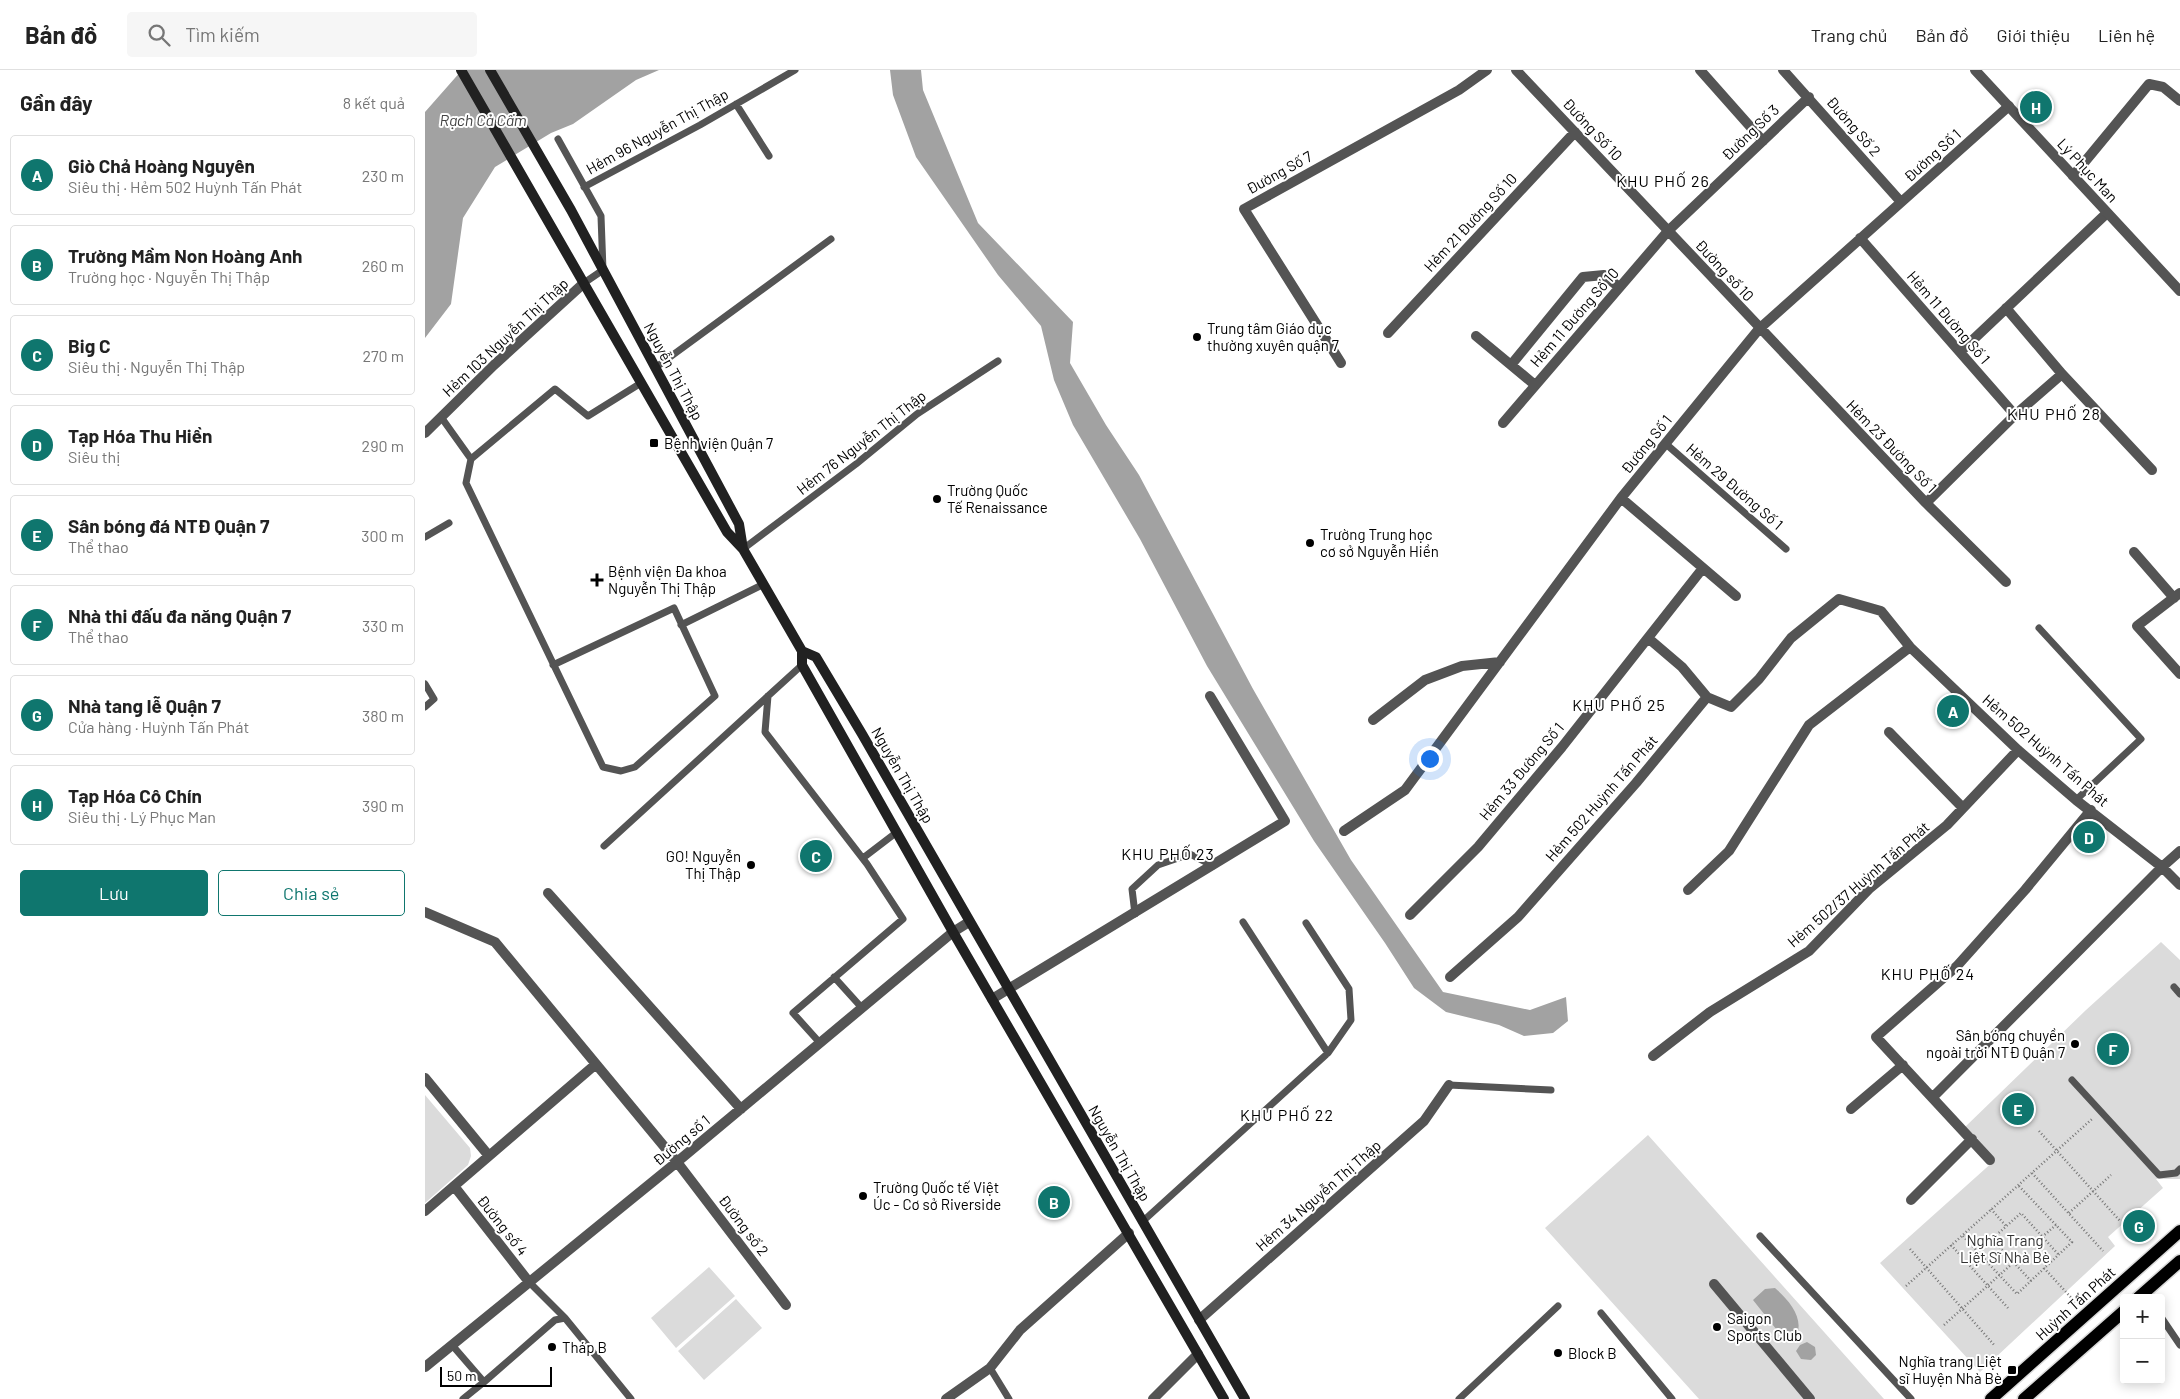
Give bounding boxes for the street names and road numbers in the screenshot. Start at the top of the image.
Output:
street label: Hẻm 96 Nguyễn Thị Thập [583,84,731,178]
street label: Đường Số 2 [1823,93,1885,159]
street label: Đường Số 10 [1560,94,1626,164]
street label: Đường Số 3 [1718,100,1782,164]
street label: Đường Số 1 [1900,125,1964,185]
street label: Lý Phục Man [2054,134,2122,206]
street label: Đường Số 7 [1243,147,1315,197]
street label: Hẻm 21 Đường Số 10 [1420,169,1520,275]
street label: Đường số 10 [1692,236,1758,304]
street label: Hẻm 11 Đường Số 10 [1526,264,1622,370]
street label: Hẻm 11 Đường Số 1 [1904,267,1994,367]
street label: Hẻm 103 Nguyễn Thị Thập [438,274,572,400]
street label: Nguyễn Thị Thập [641,319,707,423]
street label: Hẻm 76 Nguyễn Thị Thập [793,386,929,498]
street label: Hẻm 23 Đường Số 1 [1843,396,1941,496]
street label: Đường Số 1 [1617,411,1675,477]
street label: Hẻm 29 Đường Số 1 [1683,439,1787,533]
street label: Hẻm 502 Huỳnh Tấn Phát [1979,690,2113,810]
street label: Hẻm 33 Đường Số 1 [1475,718,1567,824]
street label: Nguyễn Thị Thập [868,724,938,826]
street label: Hẻm 502 Huỳnh Tấn Phát [1541,731,1661,865]
street label: Hẻm 502/37 Huỳnh Tấn Phát [1783,817,1933,951]
street label: Nguyễn Thị Thập [1085,1102,1155,1204]
street label: Đường số 1 [649,1111,713,1169]
street label: Hẻm 34 Nguyễn Thị Thập [1252,1136,1384,1254]
street label: Đường số 4 [474,1191,532,1259]
street label: Đường số 2 [715,1191,773,1259]
street label: Huỳnh Tấn Phát [2031,1263,2119,1343]

